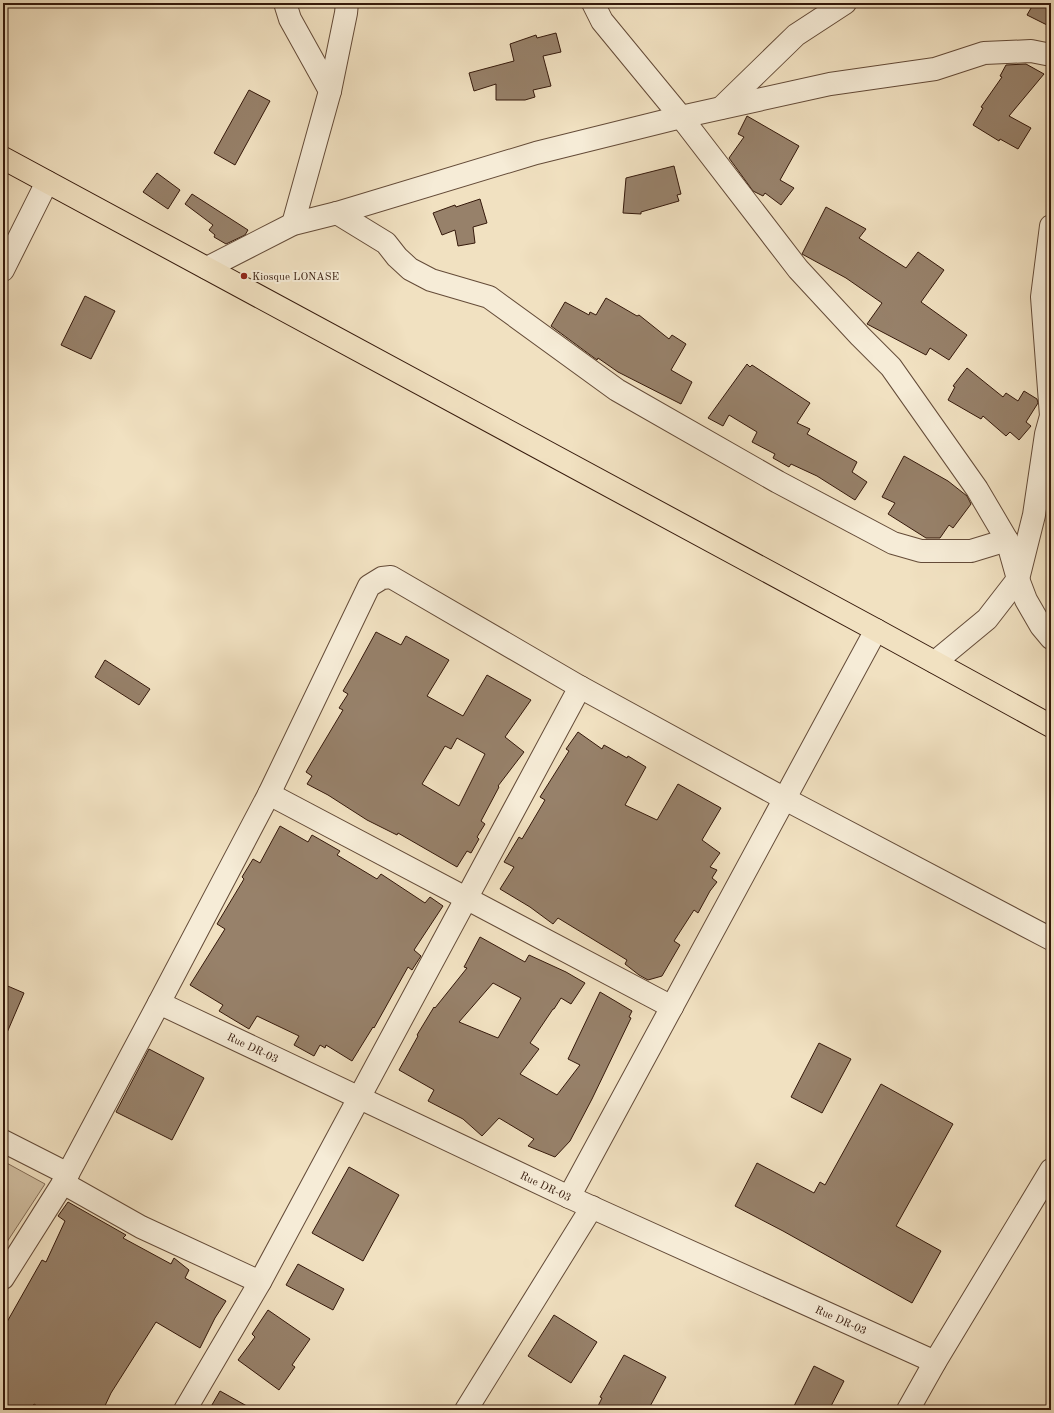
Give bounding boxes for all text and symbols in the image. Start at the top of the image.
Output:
marker: Kiosque LONASE [239,271,249,281]
place label: Kiosque LONASE [252,272,339,283]
street label: Rue DR-03 [225,1032,280,1066]
street label: Rue DR-03 [518,1171,573,1204]
street label: Rue DR-03 [813,1305,868,1337]

